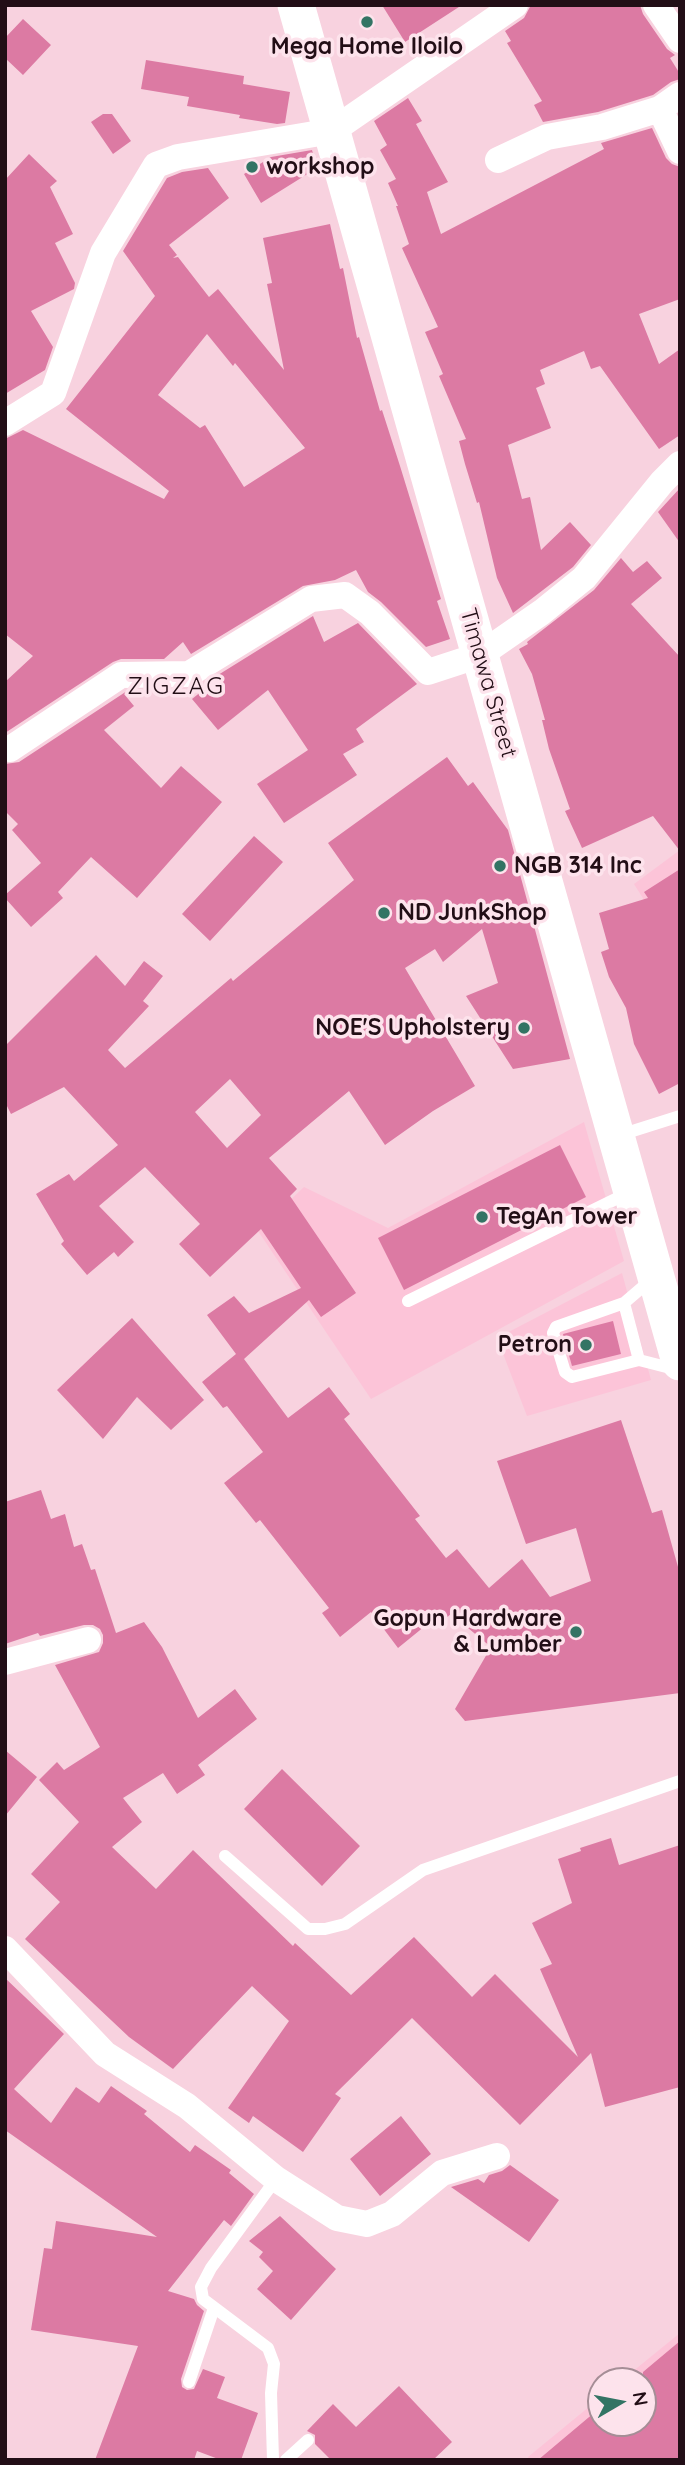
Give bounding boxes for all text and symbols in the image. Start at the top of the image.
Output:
marker: Mega Home Iloilo [359,14,375,30]
place label: Mega Home Iloilo [271,33,463,61]
place label: workshop [266,153,374,181]
marker: workshop [244,159,260,175]
street label: Timawa Street [454,605,522,761]
district label: ZIGZAG [128,673,224,701]
place label: NGB 314 Inc [514,852,642,880]
marker: NGB 314 Inc [492,858,508,874]
place label: ND JunkShop [398,899,547,927]
marker: ND JunkShop [376,905,392,921]
place label: NOE'S Upholstery [315,1014,510,1042]
marker: NOE'S Upholstery [516,1020,532,1036]
place label: TegAn Tower [496,1203,637,1231]
marker: TegAn Tower [474,1209,490,1225]
place label: Petron [498,1331,572,1359]
marker: Petron [578,1337,594,1353]
place label: Gopun Hardware & Lumber [373,1605,562,1659]
marker: Gopun Hardware & Lumber [568,1624,584,1640]
north arrow [587,2367,657,2437]
text: N [628,2390,654,2408]

